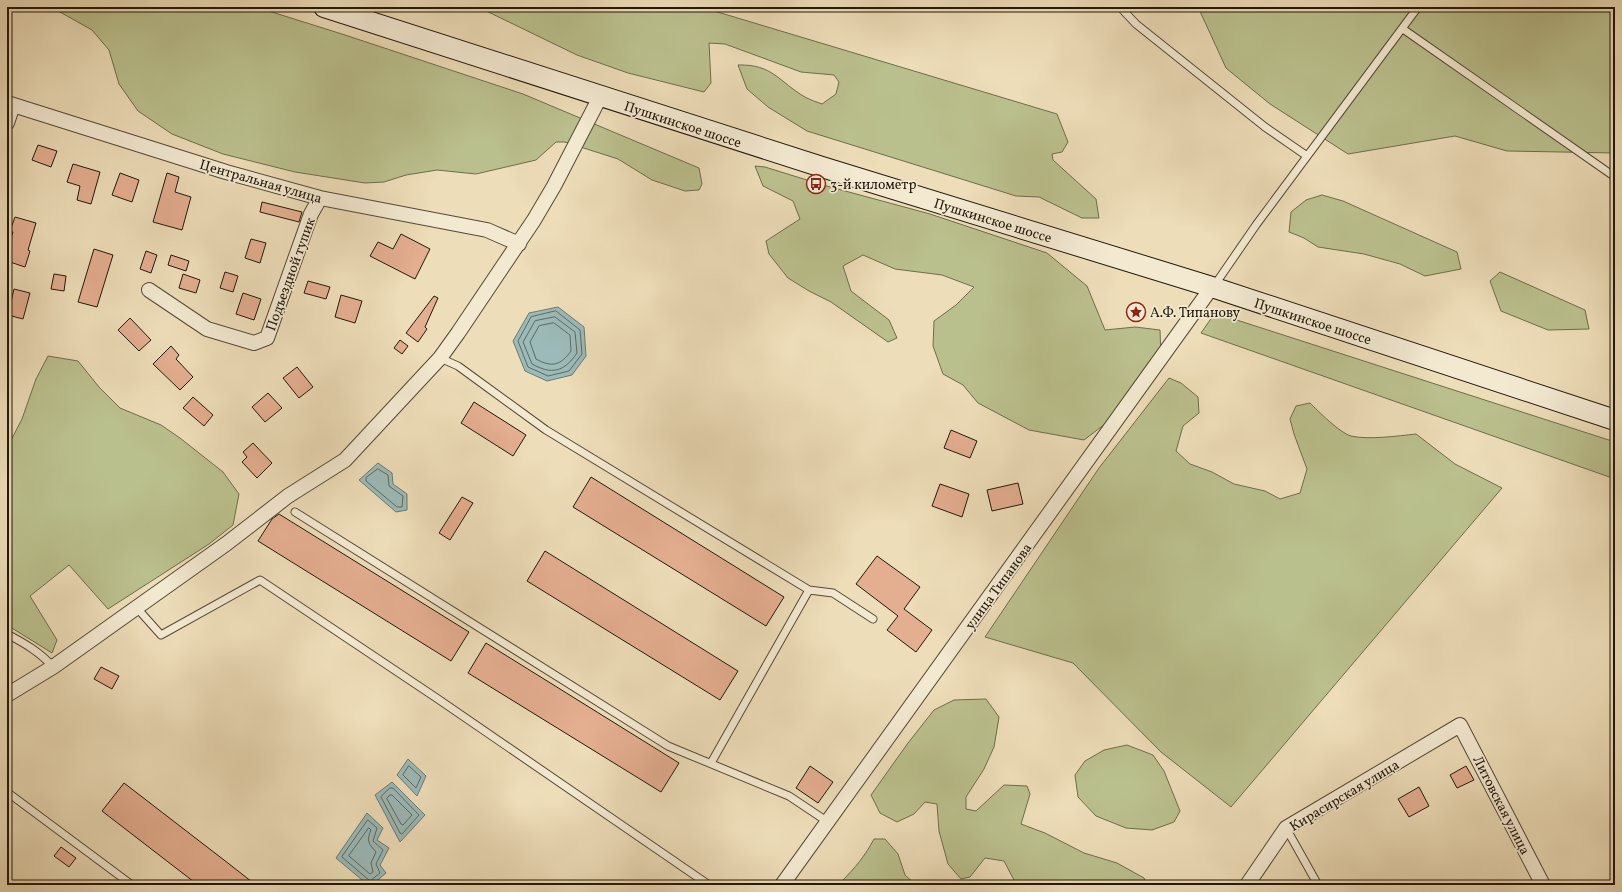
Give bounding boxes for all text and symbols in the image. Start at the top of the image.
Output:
street label: Пушкинское шоссе [621,97,744,153]
street label: Центральная улица [197,156,324,209]
bus stop icon: 3-й километр [805,173,827,195]
place label: 3-й километр [830,176,916,195]
street label: Пушкинское шоссе [931,194,1054,249]
street label: Подъездной тупик [262,215,321,334]
street label: Пушкинское шоссе [1251,294,1374,350]
place icon: А.Ф. Типанову [1125,301,1147,323]
place label: А.Ф. Типанову [1150,304,1241,323]
street label: улица Типанова [961,540,1037,634]
street label: Литовская улица [1467,753,1534,858]
street label: Кирасирская улица [1286,756,1403,837]

